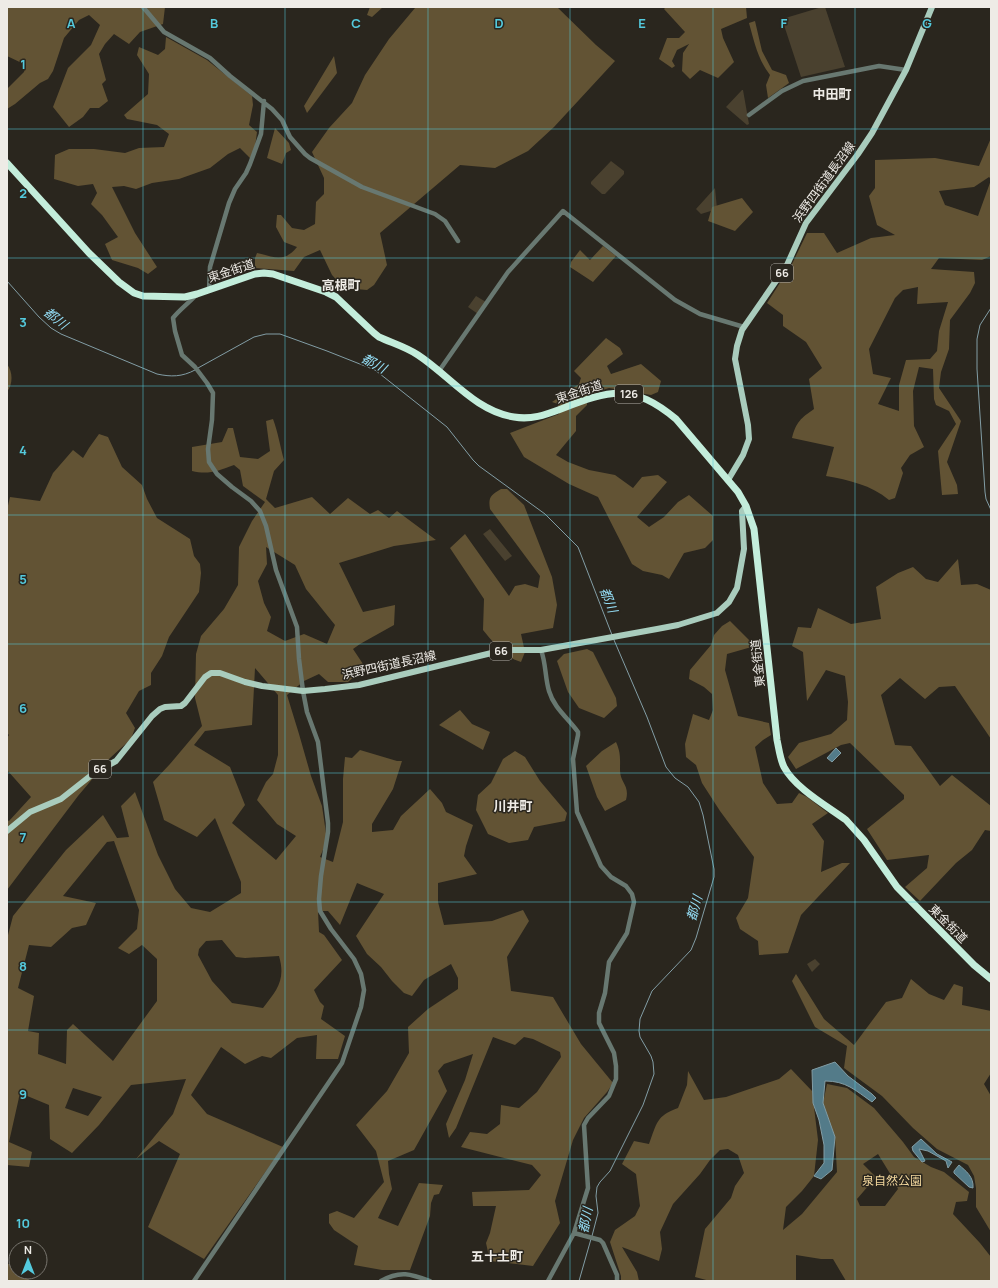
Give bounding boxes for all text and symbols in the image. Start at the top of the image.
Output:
text: A [67,14,76,32]
text: B [210,14,218,32]
text: C [351,14,361,32]
text: D [494,14,504,32]
text: E [638,14,646,32]
text: F [781,14,788,32]
text: G [922,14,932,32]
text: 1 [20,55,26,73]
district label: 中田町 [812,85,852,103]
street label: 浜野四街道長沼線 [789,138,859,226]
text: 2 [19,184,27,202]
street label: 東金街道 [205,255,256,286]
road number: 66 [771,264,793,282]
district label: 高根町 [321,276,361,294]
water label: 都川 [40,303,73,334]
text: 3 [19,313,27,331]
water label: 都川 [358,349,391,378]
street label: 東金街道 [553,376,604,407]
road number: 126 [615,385,643,403]
text: 4 [19,441,27,459]
text: 5 [19,570,27,588]
water label: 都川 [596,585,623,617]
street label: 東金街道 [747,638,768,688]
road number: 66 [490,642,512,660]
street label: 浜野四街道長沼線 [340,646,438,683]
text: 6 [19,699,27,717]
road number: 66 [89,760,111,778]
district label: 川井町 [493,797,533,815]
text: 7 [20,828,27,846]
water label: 都川 [682,891,707,923]
street label: 東金街道 [925,901,971,947]
text: 8 [19,957,27,975]
text: 9 [19,1085,27,1103]
park label: 泉自然公園 [862,1172,922,1189]
water label: 都川 [574,1204,597,1234]
text: 10 [16,1214,30,1232]
north arrow [8,1240,48,1280]
text: N [24,1242,32,1257]
district label: 五十土町 [471,1247,523,1265]

